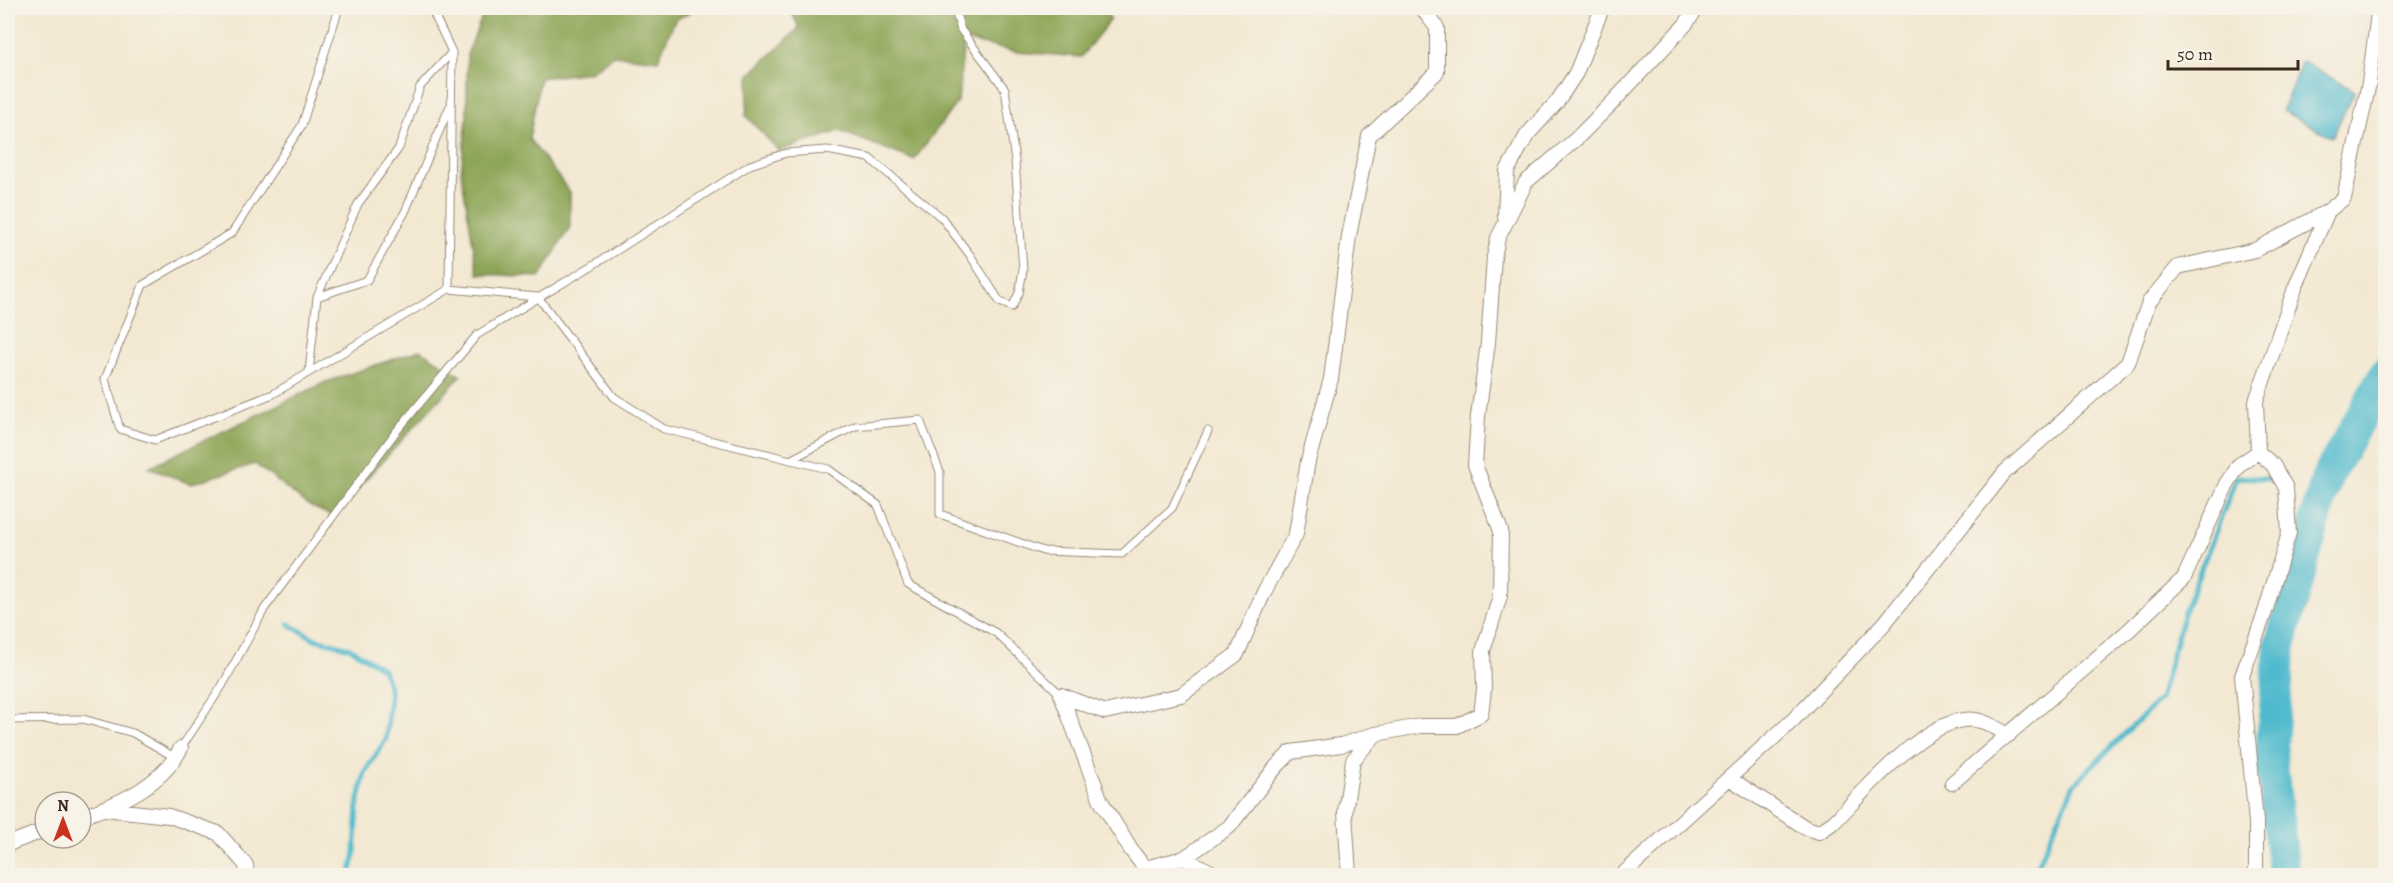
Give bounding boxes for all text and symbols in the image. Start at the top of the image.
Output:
scale bar [2168,33,2298,71]
text: 50 m [2177,42,2213,66]
north arrow [33,790,93,850]
text: N [57,795,69,817]

